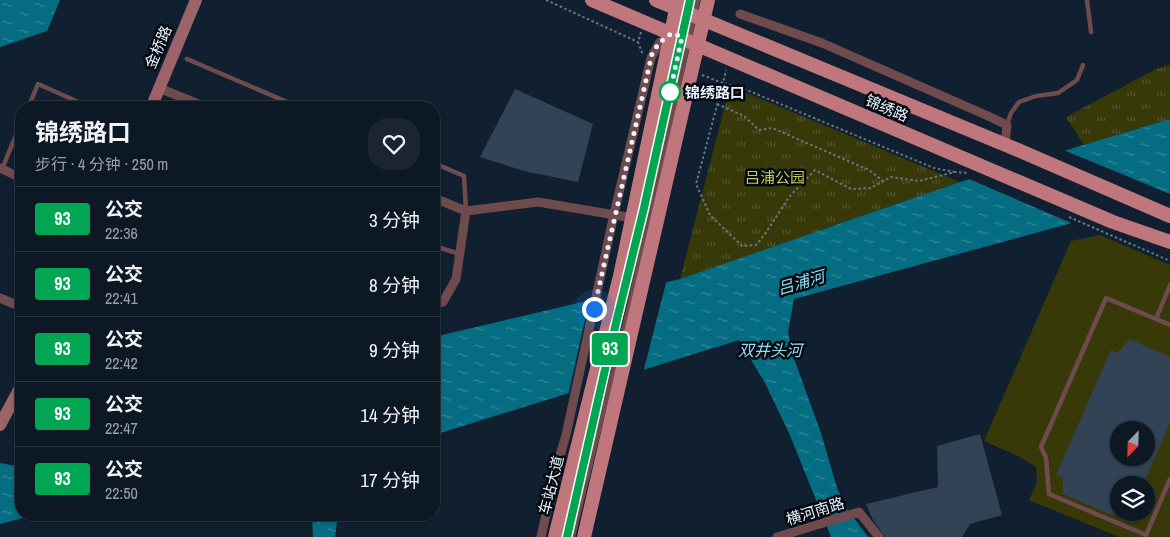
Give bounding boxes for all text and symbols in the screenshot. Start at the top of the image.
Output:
street label: 金桥路 [140,22,176,72]
marker: 锦绣路口 [659,81,681,103]
place label: 锦绣路口 [685,82,745,103]
street label: 锦绣路 [862,90,912,126]
text: 锦绣路口 [35,116,131,148]
button: heart [368,118,420,170]
text: 步行 · 4 分钟 · 250 m [35,153,168,175]
park label: 吕浦公园 [745,167,805,188]
text: 公交 [105,196,143,222]
text: 93 [54,206,71,231]
text: 3 分钟 [369,207,420,233]
text: 22:36 [105,222,138,244]
text: 公交 [105,261,143,287]
water label: 吕浦河 [775,264,830,299]
text: 93 [54,271,71,296]
text: 8 分钟 [369,272,420,298]
text: 22:41 [105,287,138,309]
your location [582,297,607,322]
text: 公交 [105,326,143,352]
line badge: 93 [588,333,632,365]
text: 93 [54,336,71,361]
text: 93 [602,336,618,361]
text: 9 分钟 [369,337,420,363]
water label: 双井头河 [738,339,805,361]
text: 22:42 [105,352,138,374]
text: 公交 [105,391,143,417]
text: 93 [54,401,71,426]
text: 14 分钟 [360,402,420,428]
text: 22:47 [105,417,138,439]
north arrow [1110,421,1155,466]
map controls [1110,421,1155,521]
street label: 车站大道 [534,453,568,517]
text: 公交 [105,456,143,482]
text: 93 [54,466,71,491]
text: 17 分钟 [360,467,420,493]
button: layers [1110,476,1155,521]
text: 22:50 [105,482,138,504]
street label: 横河南路 [783,492,847,530]

